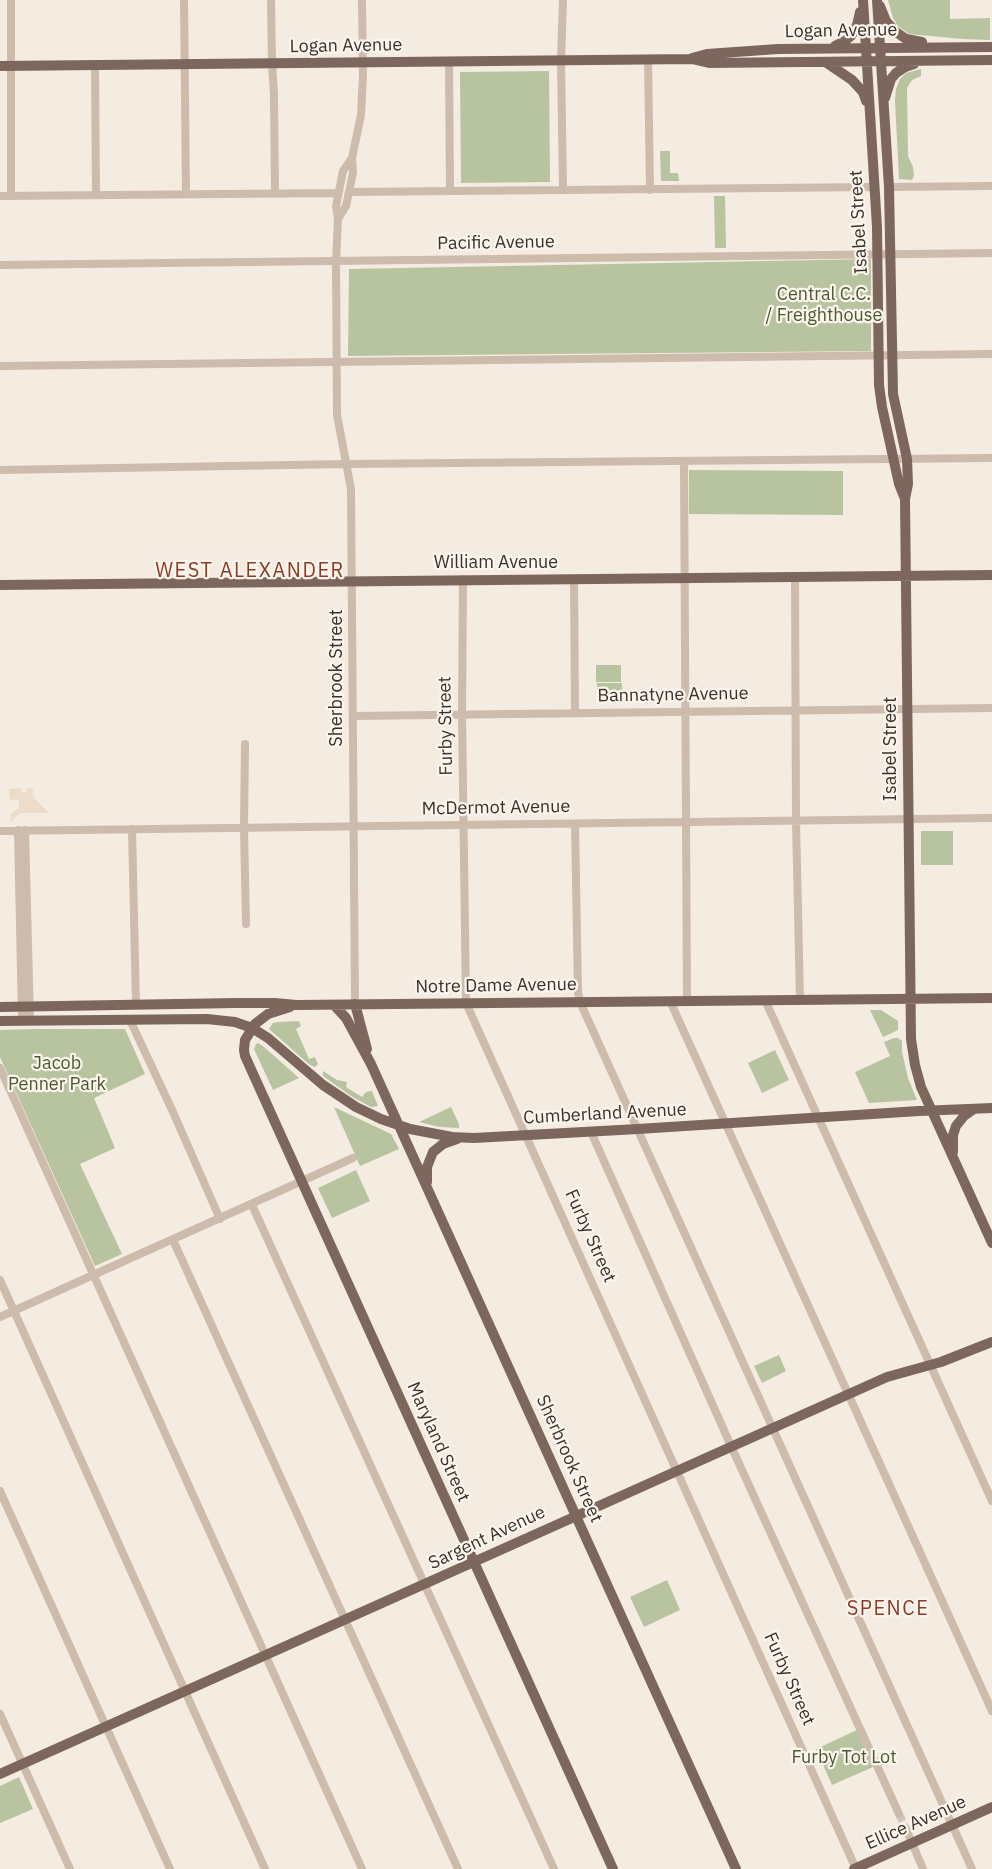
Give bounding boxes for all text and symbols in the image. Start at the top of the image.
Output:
street label: Logan Avenue [785,19,897,43]
street label: Logan Avenue [290,34,402,58]
street label: Isabel Street [845,169,873,275]
street label: Pacific Avenue [437,231,555,255]
park label: Central C.C. / Freighthouse [766,284,882,326]
street label: William Avenue [434,552,558,574]
district label: WEST ALEXANDER [155,559,345,583]
street label: Sherbrook Street [326,609,348,747]
street label: Furby Street [434,676,458,776]
street label: Bannatyne Avenue [597,683,749,707]
street label: Isabel Street [880,697,902,801]
street label: McDermot Avenue [421,796,571,820]
street label: Notre Dame Avenue [415,974,577,998]
park label: Jacob Penner Park [8,1053,106,1096]
street label: Cumberland Avenue [523,1099,687,1129]
street label: Furby Street [560,1186,620,1286]
street label: Maryland Street [402,1379,474,1505]
street label: Sherbrook Street [531,1392,607,1526]
street label: Sargent Avenue [425,1501,549,1575]
district label: SPENCE [847,1597,929,1621]
street label: Furby Street [759,1629,819,1729]
park label: Furby Tot Lot [791,1747,897,1769]
street label: Ellice Avenue [862,1791,970,1855]

